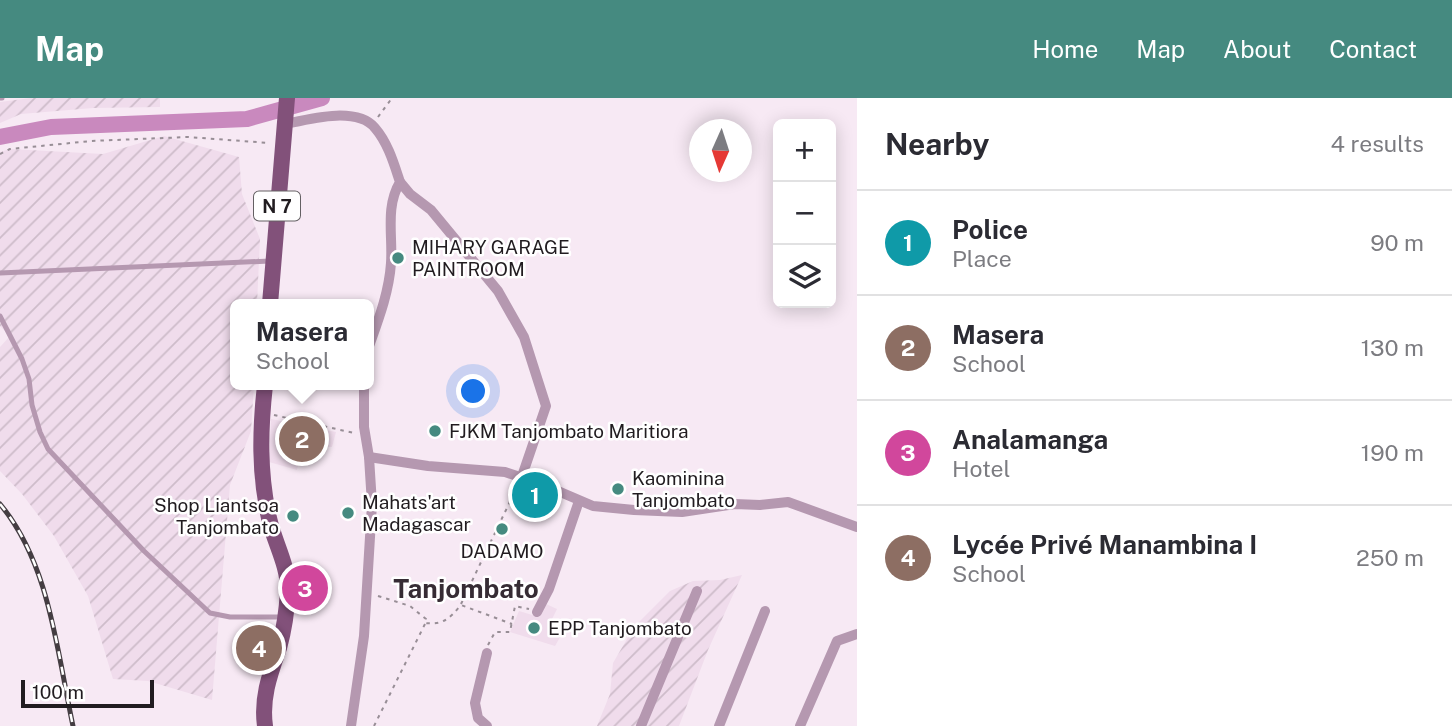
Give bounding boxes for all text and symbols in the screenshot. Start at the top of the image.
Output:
text: Map [35,30,104,68]
text: Home [1032,35,1098,63]
text: Map [1136,35,1185,63]
text: About [1223,35,1291,63]
text: Contact [1329,35,1417,63]
north arrow [689,119,752,182]
map controls [773,119,836,308]
button: + [773,119,836,182]
text: Nearby [885,126,989,162]
text: 4 results [1330,130,1424,157]
button: − [773,182,836,245]
road number: N 7 [254,192,300,220]
text: Police [952,214,1028,245]
text: 1 [903,229,913,256]
text: 90 m [1370,229,1424,256]
place label: MIHARY GARAGE PAINTROOM [412,236,570,280]
button: layers [773,245,836,308]
text: Place [952,245,1012,272]
marker: MIHARY GARAGE PAINTROOM [390,250,406,266]
popup [230,299,374,390]
text: Masera [256,316,348,347]
text: Masera [952,319,1044,350]
text: 2 [901,334,915,361]
text: 130 m [1361,334,1424,361]
text: School [256,347,330,374]
text: School [952,350,1026,377]
your location [456,374,490,408]
pin: 2 [279,413,325,465]
place label: FJKM Tanjombato Maritiora [449,420,688,442]
marker: FJKM Tanjombato Maritiora [427,423,443,439]
text: Analamanga [952,424,1108,455]
text: 3 [900,439,916,466]
text: 190 m [1361,439,1424,466]
text: Hotel [952,455,1011,482]
place label: Kaominina Tanjombato [632,467,735,511]
pin: 1 [512,469,558,521]
marker: Kaominina Tanjombato [610,481,626,497]
place label: Mahats'art Madagascar [362,491,471,535]
place label: Shop Liantsoa Tanjombato [154,494,279,538]
marker: Mahats'art Madagascar [340,505,356,521]
marker: Shop Liantsoa Tanjombato [285,508,301,524]
marker: DADAMO [494,521,510,537]
text: Lycée Privé Manambina I [952,529,1257,560]
place label: DADAMO [460,540,544,562]
text: 4 [900,544,916,571]
text: 250 m [1356,544,1424,571]
text: School [952,560,1026,587]
pin: 3 [282,562,328,614]
district label: Tanjombato [393,573,539,604]
place label: EPP Tanjombato [548,617,692,639]
marker: EPP Tanjombato [526,620,542,636]
pin: 4 [236,622,282,674]
scale bar [21,677,154,709]
text: 100 m [32,681,84,703]

